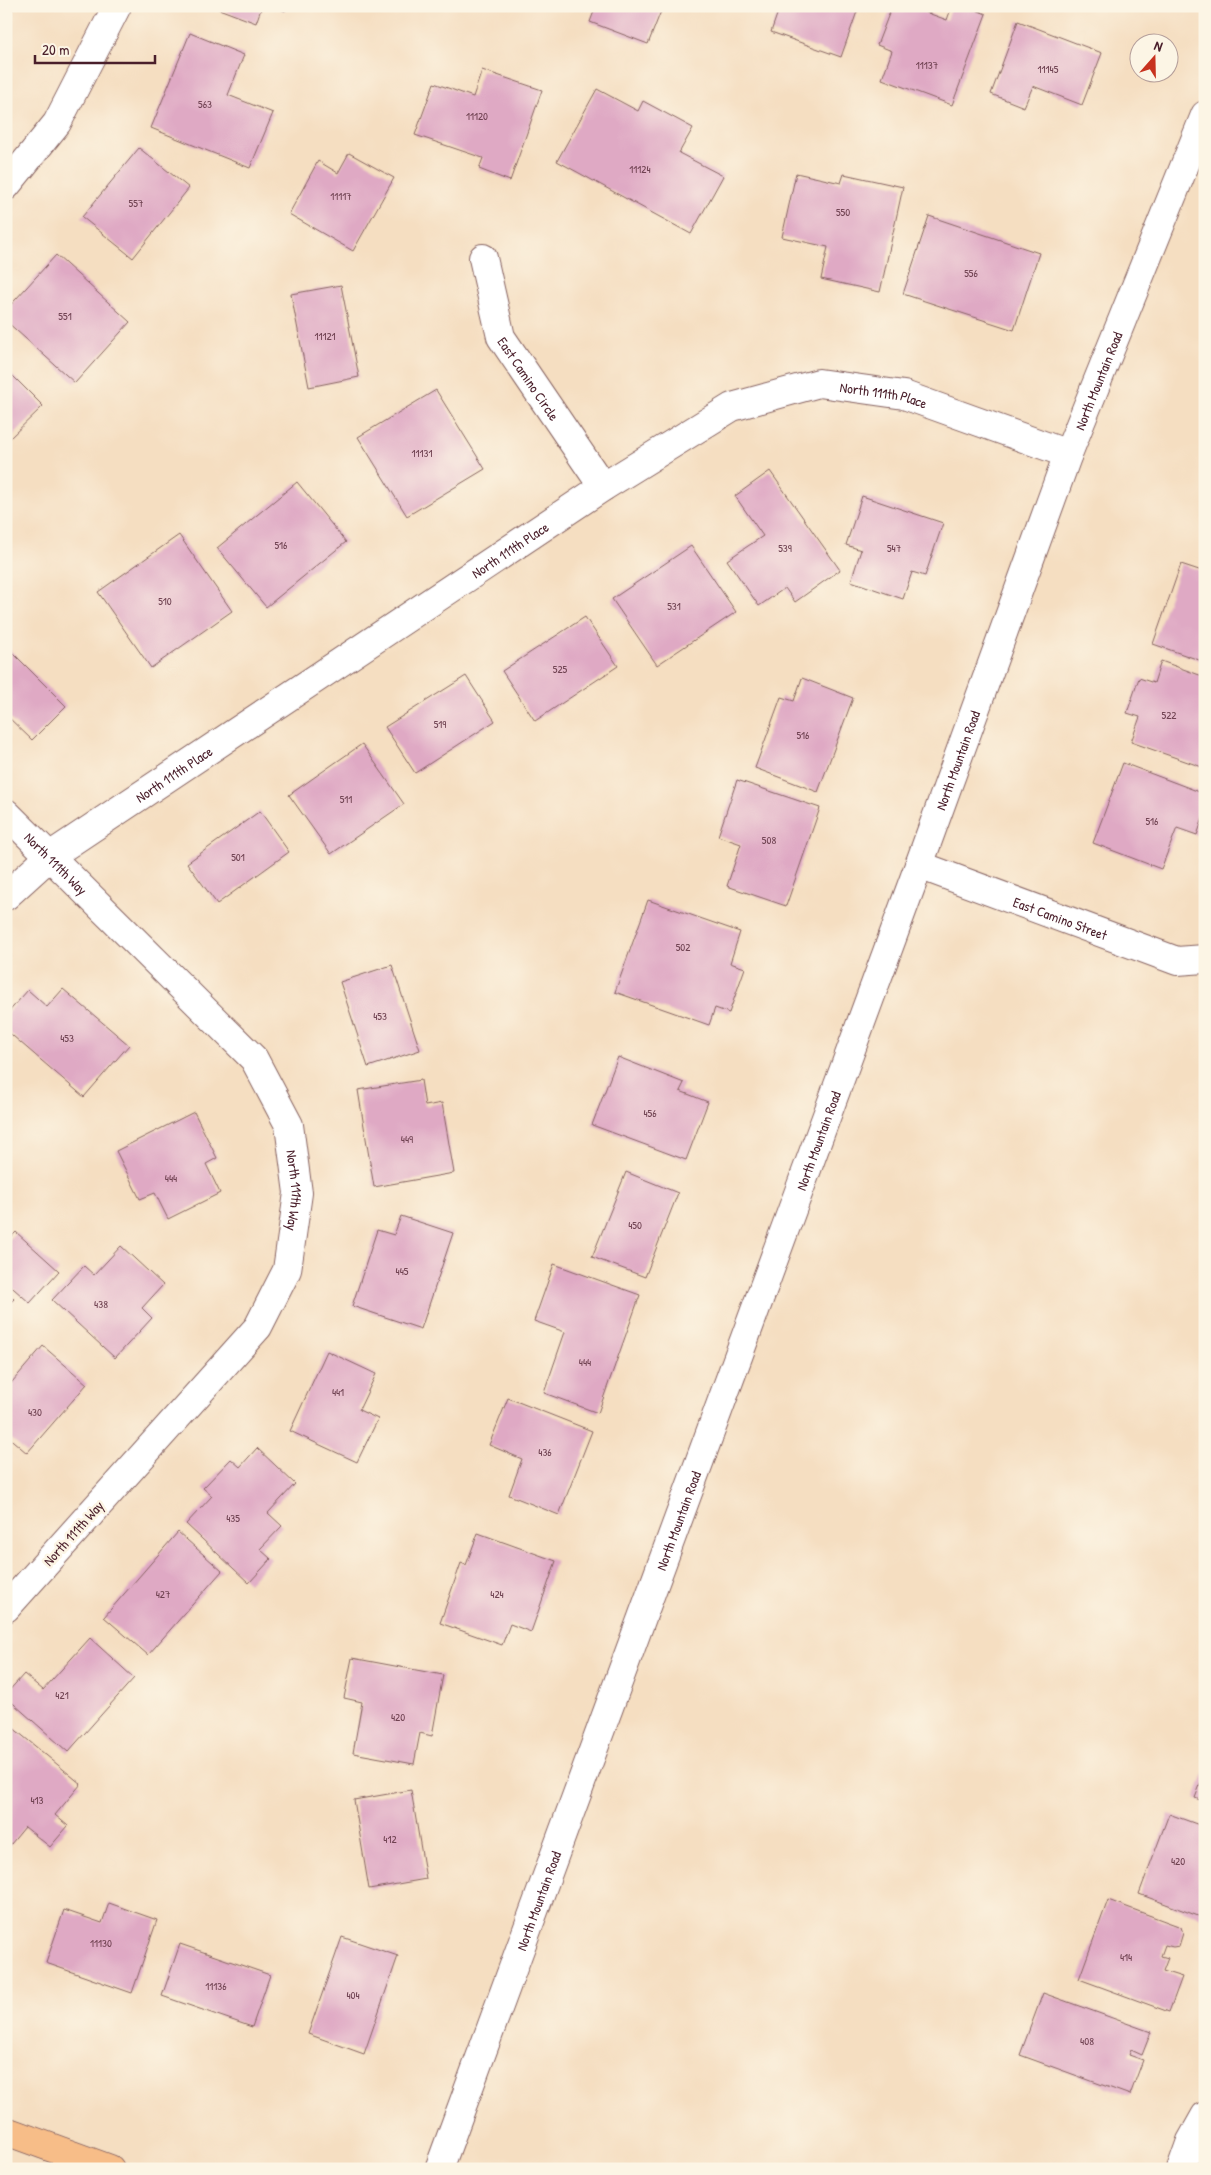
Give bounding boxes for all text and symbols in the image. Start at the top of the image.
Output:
scale bar [35,32,155,64]
north arrow [1128,32,1178,82]
text: N [1152,35,1166,56]
text: 20 m [42,39,69,60]
house number: 11137 [916,58,938,72]
house number: 11145 [1038,62,1059,76]
house number: 563 [198,97,212,111]
house number: 11120 [466,109,488,123]
house number: 11124 [629,162,651,176]
house number: 11117 [330,189,352,203]
house number: 557 [129,196,143,210]
house number: 550 [836,205,850,219]
house number: 556 [964,266,978,280]
house number: 551 [58,309,72,323]
street label: North Mountain Road [1069,328,1126,432]
house number: 11121 [314,329,336,343]
street label: East Camino Circle [494,333,565,424]
street label: North 111th Place [839,377,930,412]
house number: 11131 [412,446,432,460]
street label: North 111th Place [467,517,552,582]
house number: 516 [274,538,288,552]
house number: 539 [778,541,792,555]
house number: 547 [887,541,901,555]
house number: 510 [158,594,172,608]
house number: 531 [667,599,681,613]
house number: 525 [553,662,568,676]
street label: North Mountain Road [930,707,984,813]
house number: 522 [1162,708,1176,722]
house number: 519 [434,717,446,731]
house number: 516 [796,728,810,742]
street label: North 111th Place [131,741,216,806]
house number: 511 [340,792,352,806]
house number: 516 [1145,814,1159,828]
street label: North 111th Way [21,827,92,899]
house number: 508 [762,833,776,847]
house number: 501 [231,850,245,864]
street label: East Camino Street [1011,892,1110,944]
house number: 502 [676,940,690,954]
house number: 453 [373,1009,387,1023]
house number: 453 [60,1031,74,1045]
street label: North Mountain Road [791,1088,845,1193]
house number: 456 [643,1106,657,1120]
house number: 449 [401,1132,413,1146]
street label: North 111th Way [282,1149,308,1232]
house number: 444 [165,1171,177,1185]
house number: 450 [628,1218,642,1232]
house number: 445 [396,1264,409,1278]
house number: 438 [94,1297,108,1311]
house number: 444 [579,1355,591,1369]
house number: 441 [332,1385,344,1399]
house number: 430 [28,1405,42,1419]
house number: 436 [538,1445,552,1459]
street label: North Mountain Road [651,1468,705,1573]
street label: North 111th Way [39,1496,108,1570]
house number: 435 [226,1511,240,1525]
house number: 427 [156,1587,170,1601]
house number: 424 [490,1587,504,1601]
house number: 421 [55,1688,69,1702]
house number: 420 [391,1710,405,1724]
house number: 413 [30,1793,44,1807]
house number: 412 [383,1832,397,1846]
street label: North Mountain Road [511,1848,565,1953]
house number: 420 [1171,1854,1185,1868]
house number: 11130 [90,1936,112,1950]
house number: 414 [1120,1950,1132,1964]
house number: 11136 [205,1979,227,1993]
house number: 404 [346,1988,360,2002]
house number: 408 [1080,2034,1094,2048]

